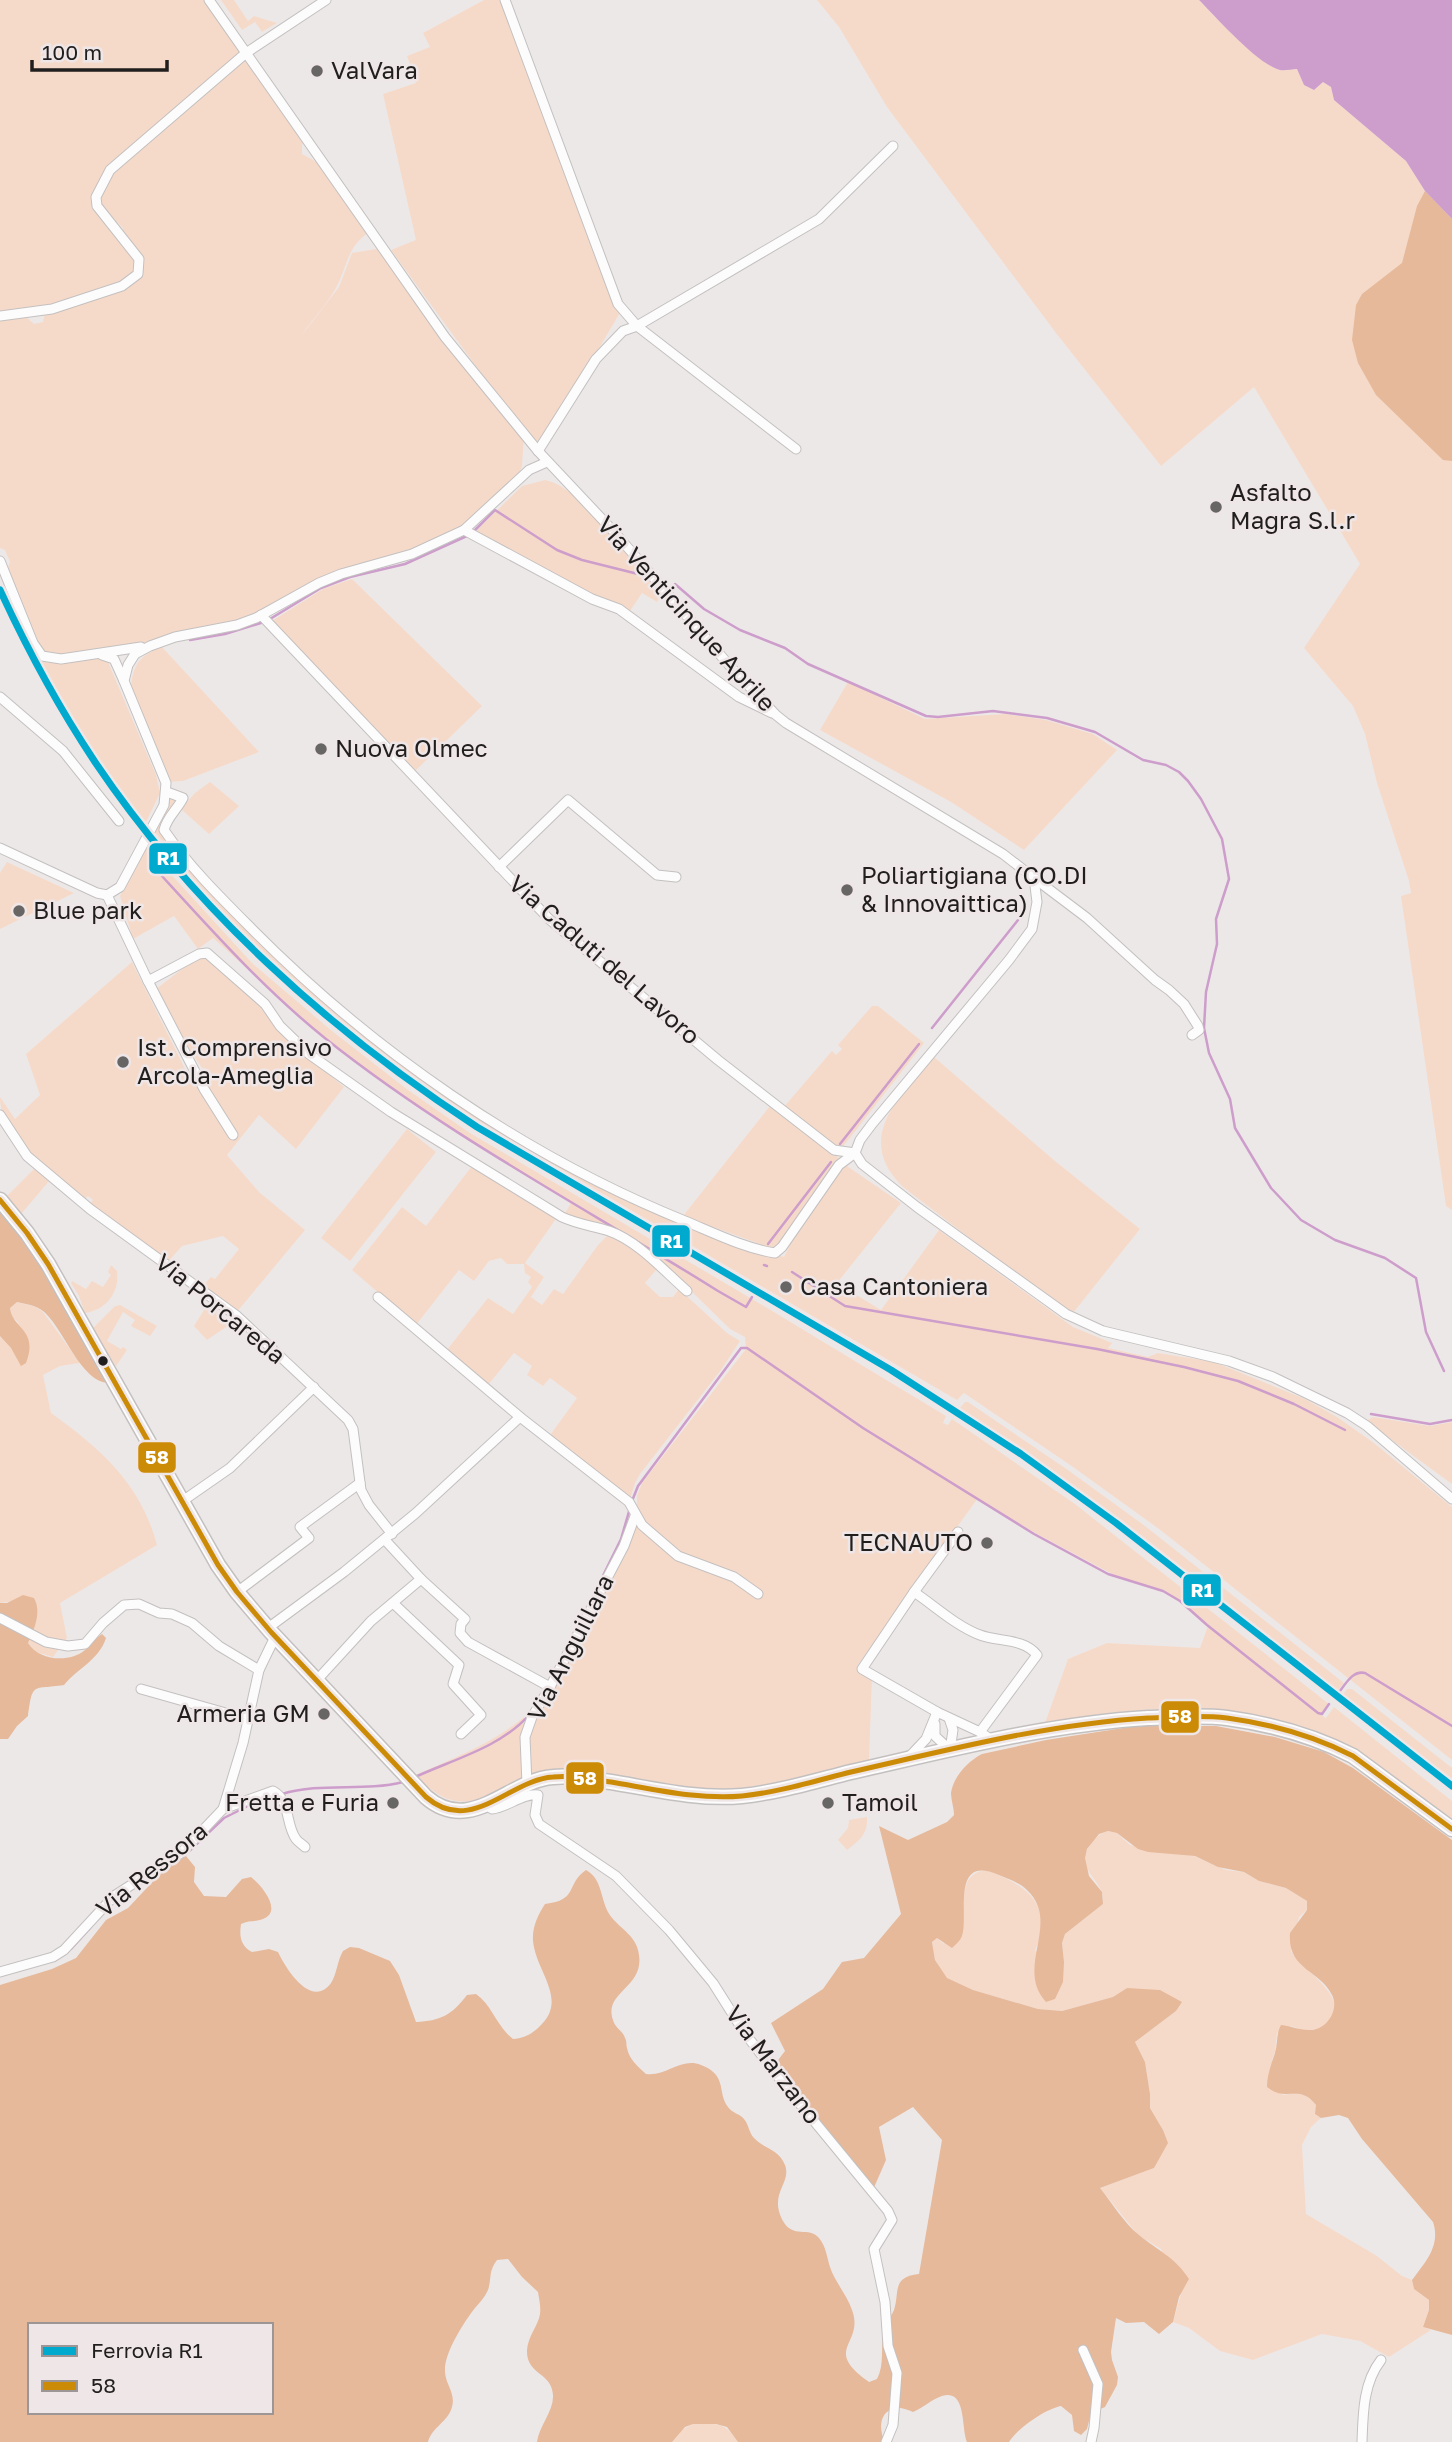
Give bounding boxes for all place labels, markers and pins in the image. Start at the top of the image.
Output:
place label: ValVara [331,55,418,84]
marker: ValVara [309,63,325,79]
place label: Asfalto Magra S.l.r [1230,477,1355,534]
marker: Asfalto Magra S.l.r [1208,499,1224,515]
place label: Nuova Olmec [335,733,488,762]
marker: Nuova Olmec [313,741,329,757]
place label: Poliartigiana (CO.DI & Innovaittica) [861,860,1088,917]
marker: Poliartigiana (CO.DI & Innovaittica) [839,882,855,898]
place label: Blue park [33,895,142,924]
marker: Blue park [11,903,27,919]
place label: Ist. Comprensivo Arcola-Ameglia [137,1032,332,1089]
marker: Ist. Comprensivo Arcola-Ameglia [115,1054,131,1070]
place label: Casa Cantoniera [800,1271,988,1300]
marker: Casa Cantoniera [778,1279,794,1295]
unlabelled marker [96,1354,110,1368]
place label: TECNAUTO [844,1527,973,1556]
marker: TECNAUTO [979,1535,995,1551]
place label: Armeria GM [176,1698,310,1727]
marker: Armeria GM [316,1706,332,1722]
place label: Fretta e Furia [225,1787,379,1816]
place label: Tamoil [842,1787,918,1816]
marker: Fretta e Furia [385,1795,401,1811]
marker: Tamoil [820,1795,836,1811]

